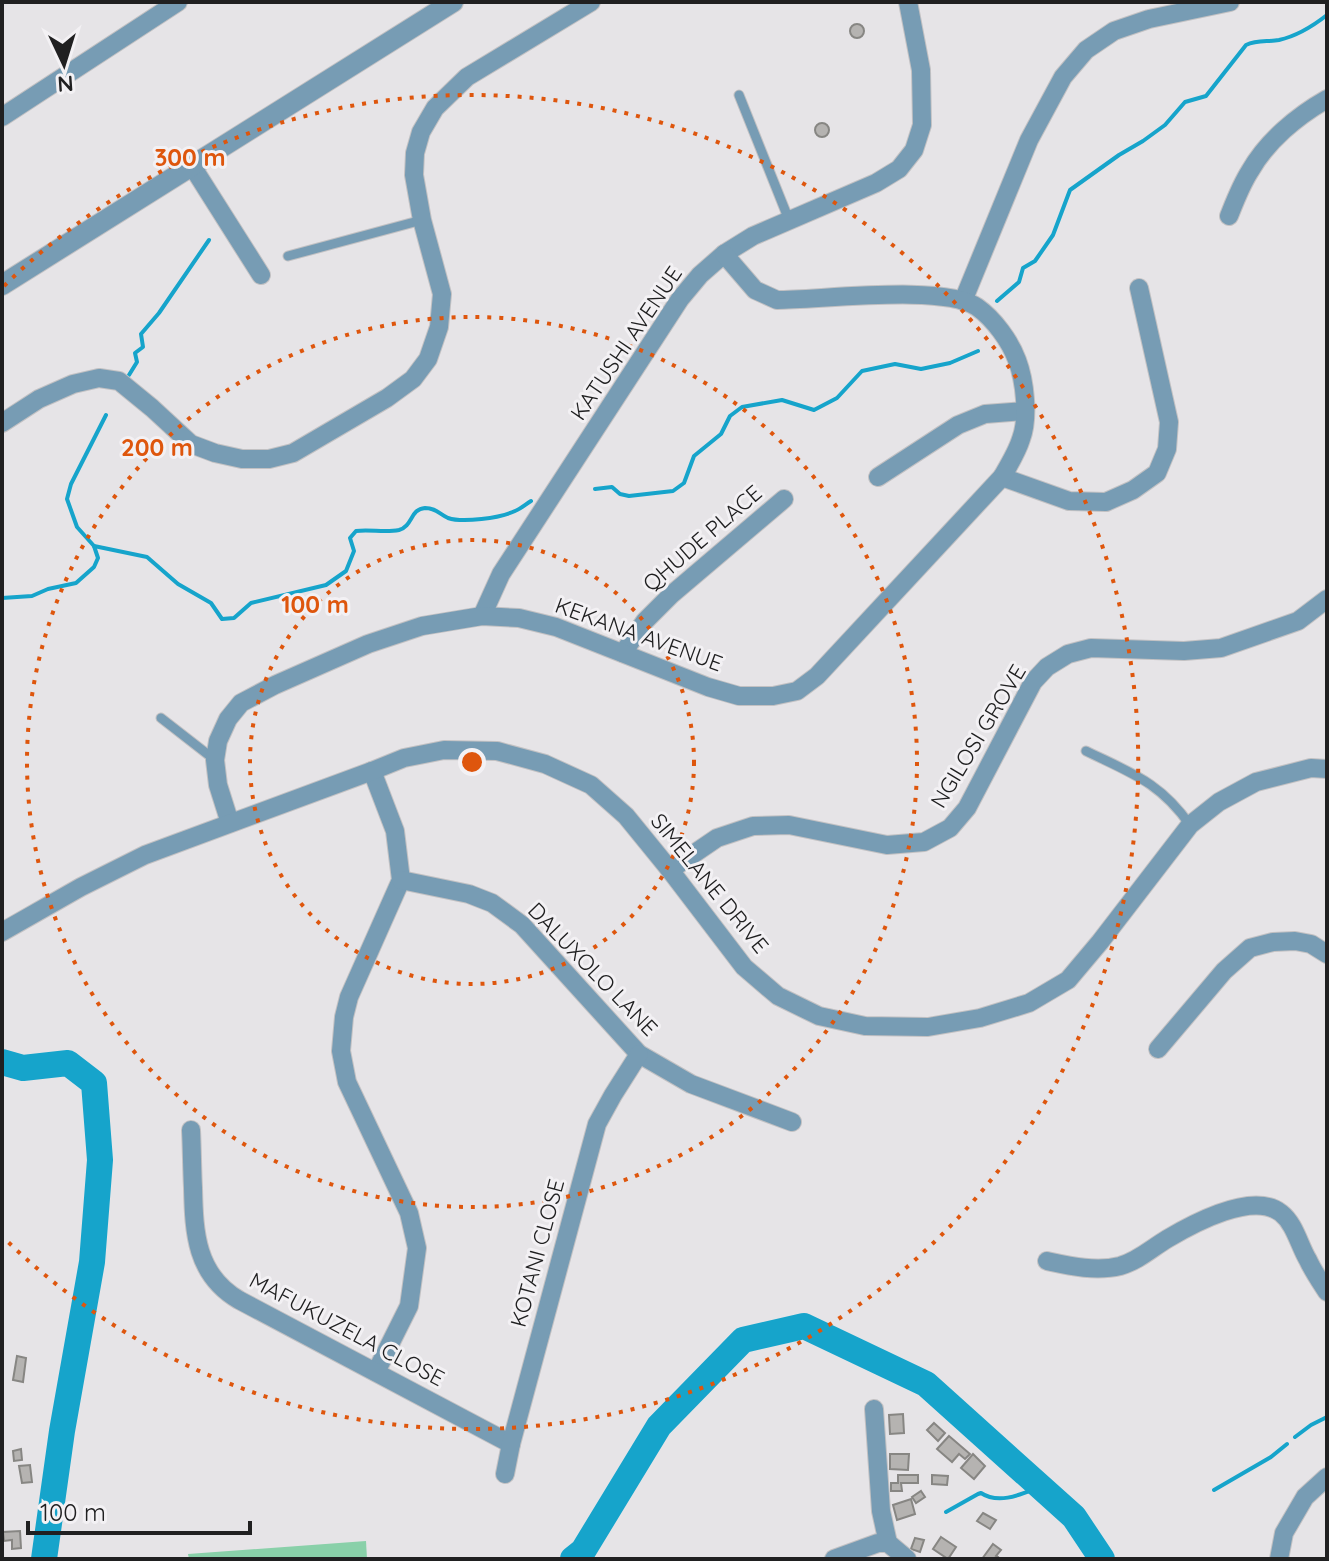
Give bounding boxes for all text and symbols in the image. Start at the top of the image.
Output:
north arrow [24,24,104,104]
text: N [56,69,74,98]
text: 300 m [154,142,226,172]
street label: KATUSHI AVENUE [564,261,688,425]
text: 200 m [121,432,193,462]
street label: QHUDE PLACE [637,479,767,597]
text: 100 m [281,589,349,619]
street label: KEKANA AVENUE [551,591,727,677]
street label: NGILOSI GROVE [924,659,1032,813]
centre of rings [458,748,486,776]
street label: SIMELANE DRIVE [645,807,775,959]
street label: DALUXOLO LANE [522,896,664,1042]
street label: KOTANI CLOSE [504,1176,570,1330]
street label: MAFUKUZELA CLOSE [245,1266,449,1392]
scale bar [28,1485,250,1535]
text: 100 m [40,1497,106,1527]

